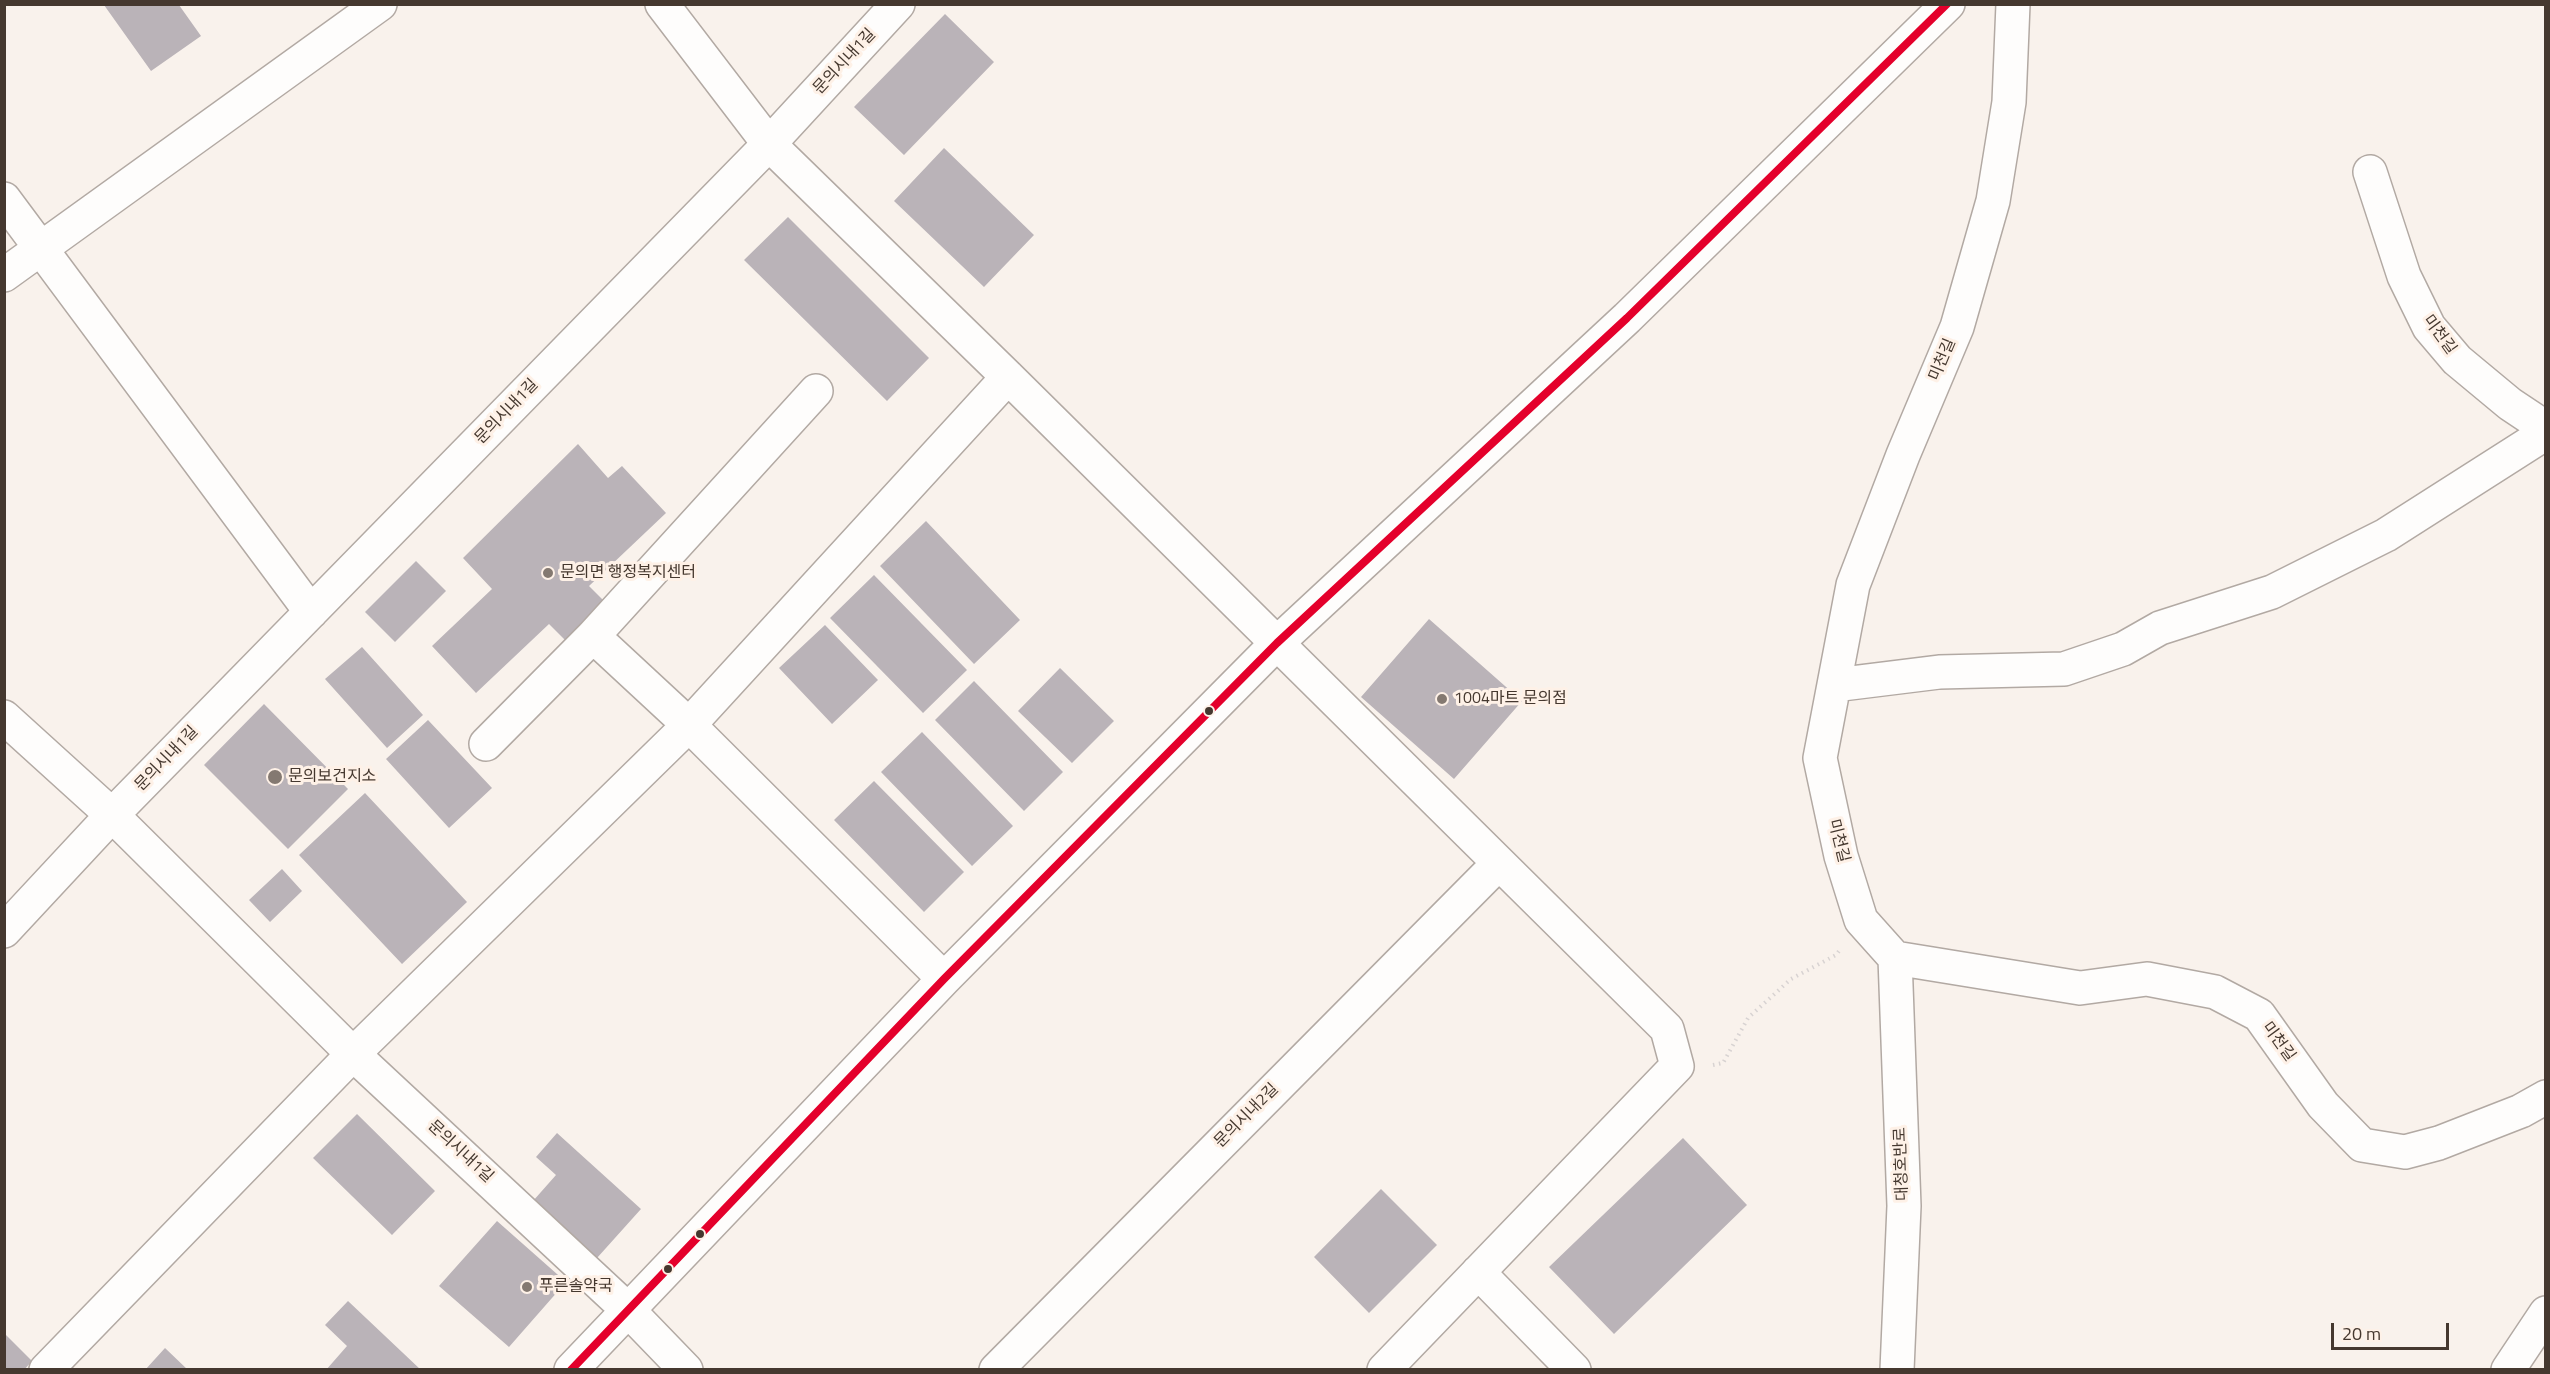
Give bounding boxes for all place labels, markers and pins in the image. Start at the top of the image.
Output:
place label: 문의면 행정복지센터 [560,563,696,583]
marker: 문의면 행정복지센터 [541,566,555,580]
place label: 1004마트 문의점 [1454,689,1567,709]
marker: 1004마트 문의점 [1435,692,1449,706]
unlabelled marker [1203,705,1215,717]
place label: 문의보건지소 [288,767,376,787]
marker: 문의보건지소 [266,768,284,786]
unlabelled marker [694,1228,706,1240]
unlabelled marker [662,1263,674,1275]
place label: 푸른솔약국 [539,1277,613,1297]
marker: 푸른솔약국 [520,1280,534,1294]

